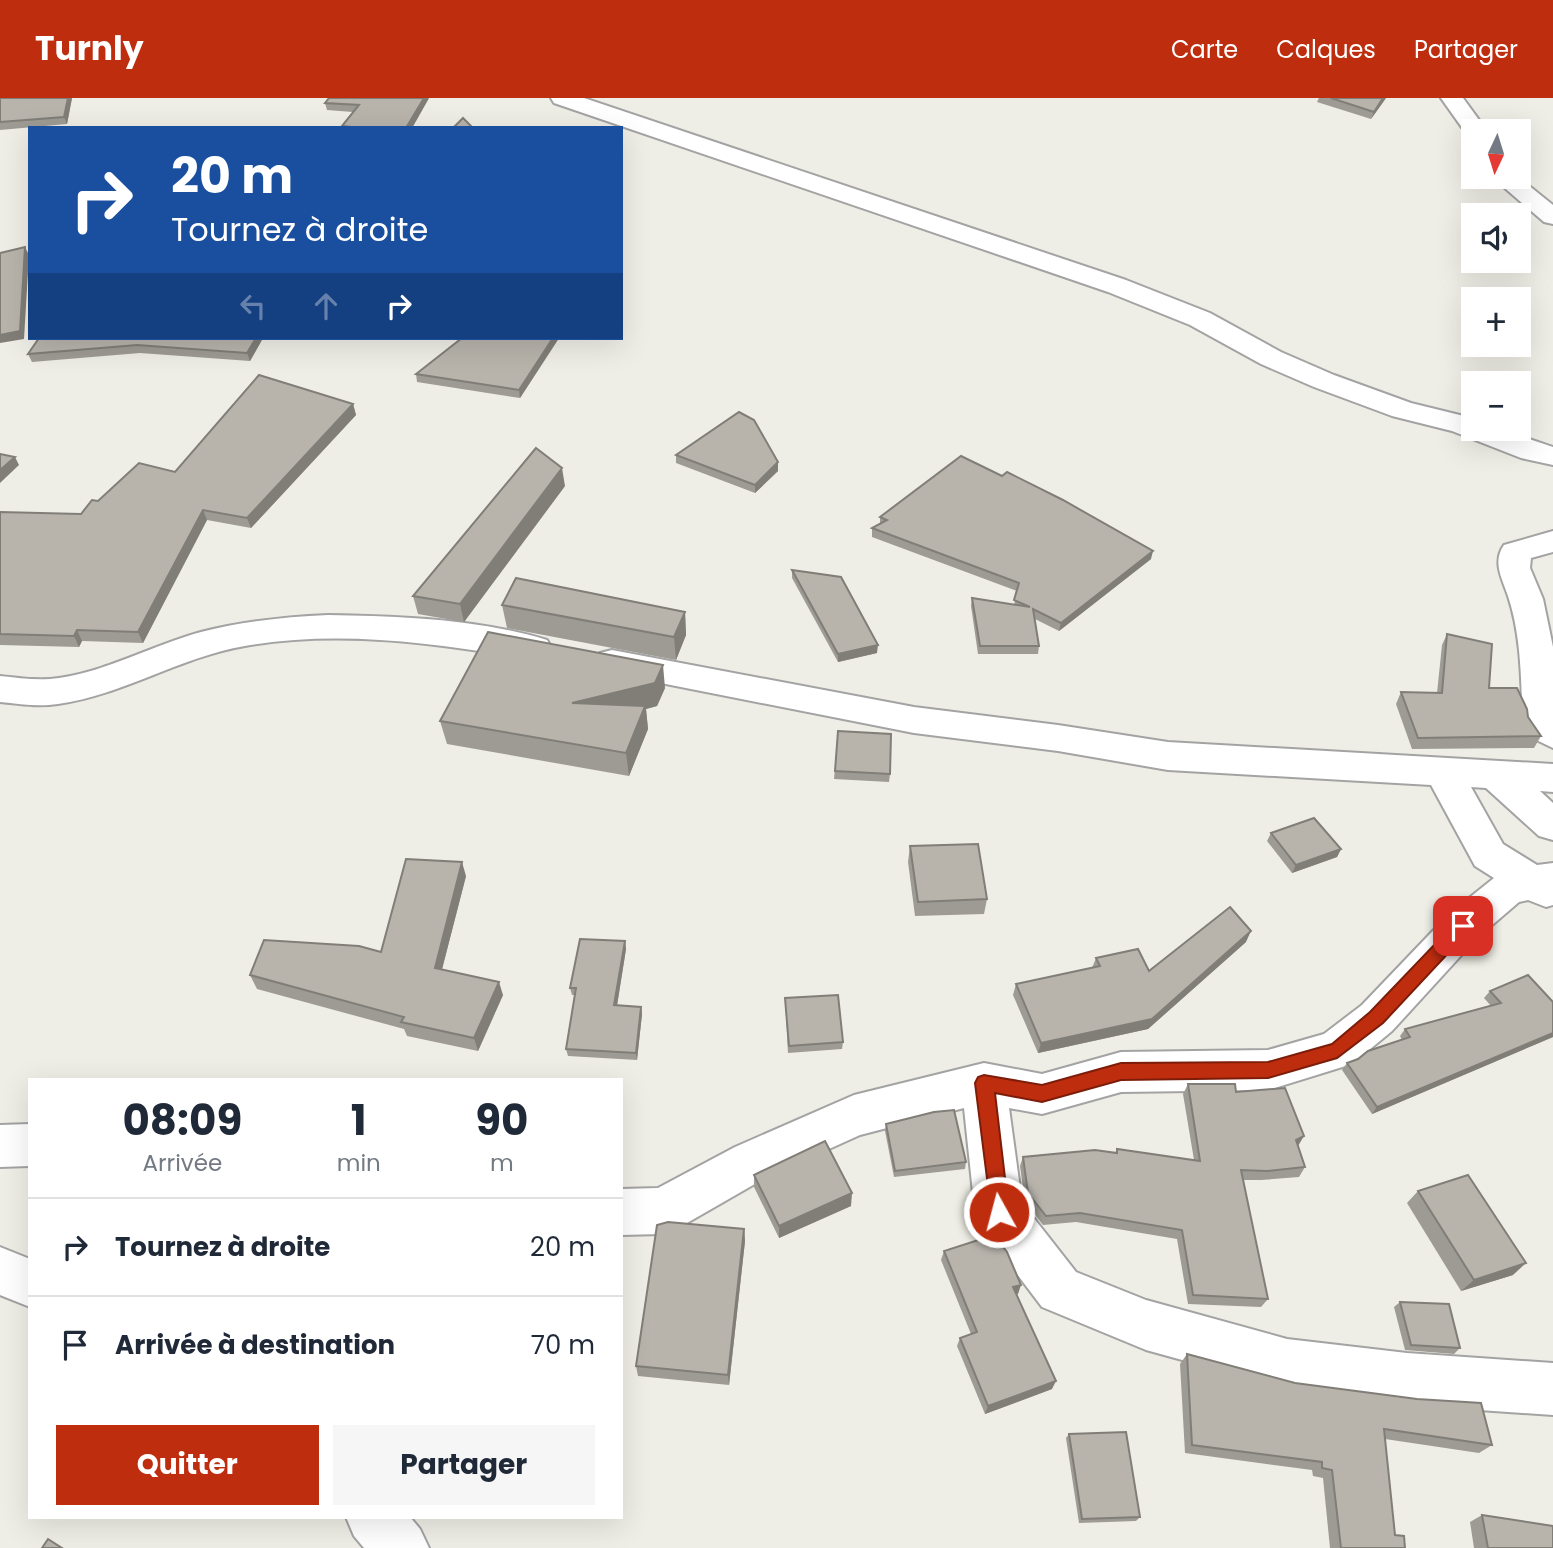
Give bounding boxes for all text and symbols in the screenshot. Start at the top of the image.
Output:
text: Turnly [35,25,144,72]
text: Carte [1171,33,1238,66]
text: Calques [1276,33,1376,66]
text: Partager [1414,33,1518,66]
north arrow [1461,119,1531,189]
map controls [1461,119,1531,441]
text: 20 m [171,142,293,210]
icon: right [56,154,147,245]
button: sound [1461,203,1531,273]
text: Tournez à droite [171,207,428,252]
icon: left [234,287,272,325]
icon: ahead [307,287,345,325]
icon: right [380,287,418,325]
button: + [1461,287,1531,357]
button: − [1461,371,1531,441]
pin [1433,896,1493,956]
icon: arrive [1444,907,1482,945]
text: 08:09 [122,1091,242,1150]
text: 1 [351,1091,367,1150]
text: 90 [475,1091,529,1150]
text: Arrivée [142,1147,222,1179]
text: min [337,1147,381,1179]
text: m [490,1147,514,1179]
position arrow [962,1175,1036,1249]
icon: right [56,1228,94,1266]
text: Tournez à droite [115,1229,330,1265]
text: 20 m [530,1229,595,1265]
icon: arrive [56,1326,94,1364]
text: Arrivée à destination [115,1327,395,1363]
text: 70 m [531,1327,595,1363]
button: Quitter [56,1425,319,1505]
button: Partager [333,1425,595,1505]

